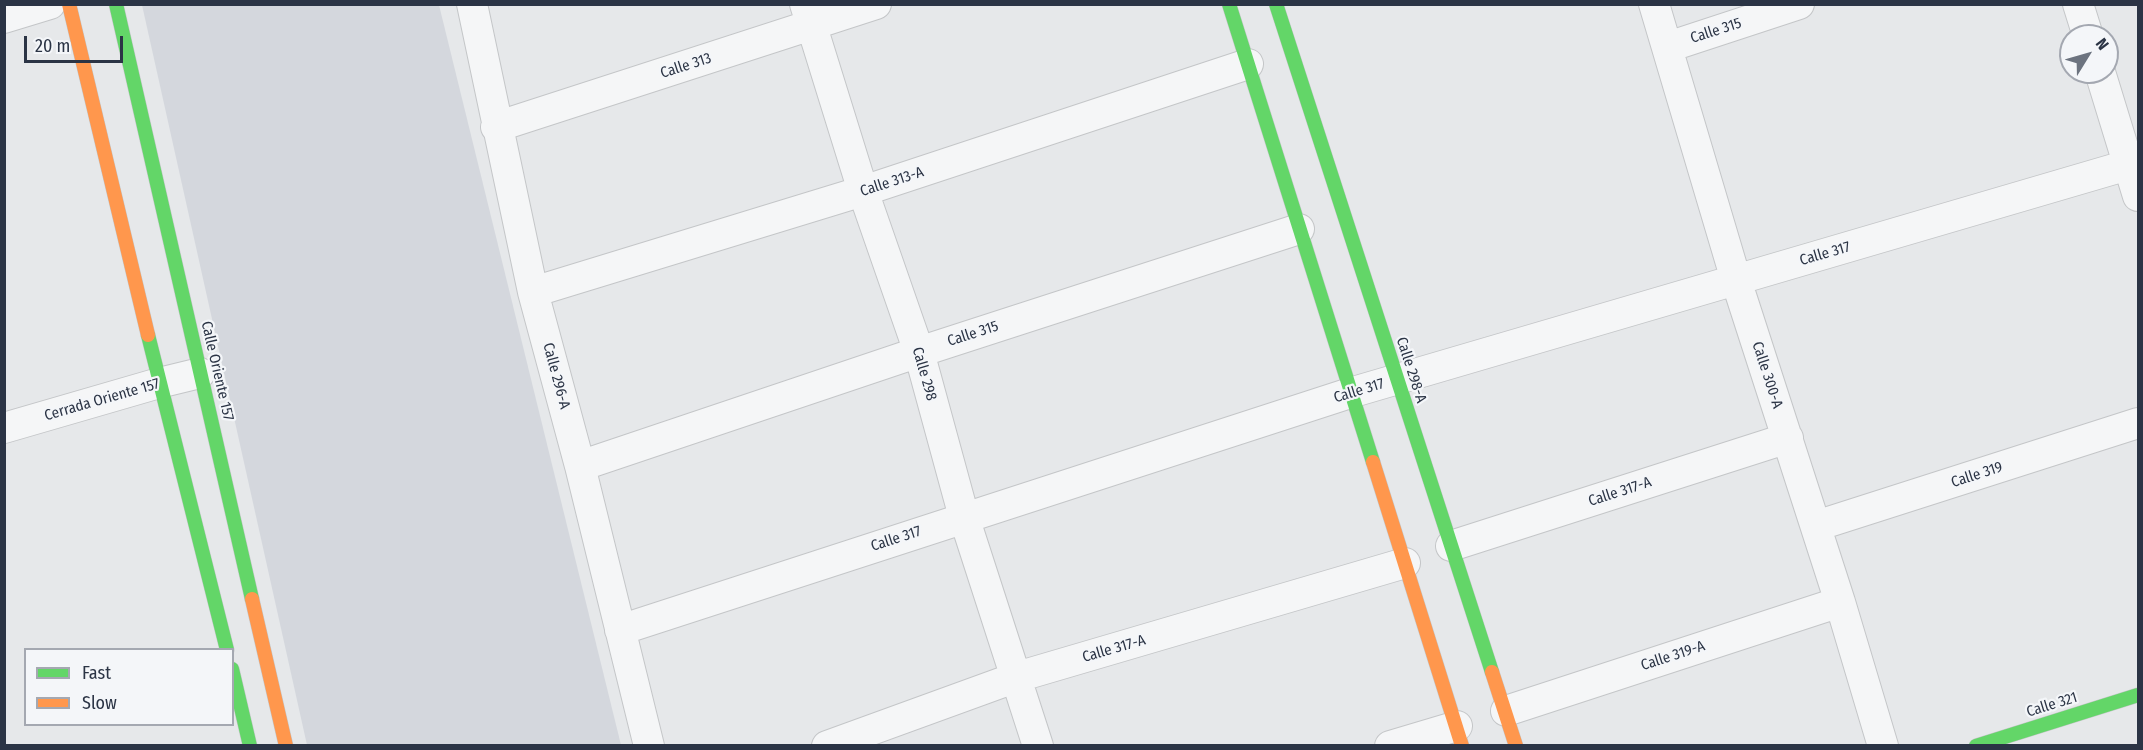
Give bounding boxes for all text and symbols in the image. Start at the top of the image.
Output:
street label: Calle 315 [1688,14,1744,48]
scale bar [27,24,126,62]
north arrow [2059,24,2119,84]
text: 20 m [35,35,70,57]
text: N [2092,35,2113,54]
street label: Calle 313 [658,49,714,83]
street label: Calle 313-A [858,163,926,201]
street label: Calle 317 [1798,238,1852,270]
street label: Calle 315 [945,317,1001,351]
street label: Calle Oriente 157 [197,320,237,422]
street label: Calle 298-A [1392,335,1430,405]
street label: Calle 300-A [1748,339,1786,411]
street label: Calle 296-A [539,341,573,411]
street label: Calle 298 [908,345,940,403]
street label: Cerrada Oriente 157 [42,375,162,425]
street label: Calle 317 [1332,375,1386,407]
street label: Calle 319 [1949,458,2005,492]
street label: Calle 317-A [1586,473,1654,511]
street label: Calle 317 [869,522,923,556]
street label: Calle 317-A [1080,631,1148,667]
street label: Calle 319-A [1639,637,1707,675]
legend [24,648,234,726]
text: Fast [82,662,111,684]
street label: Calle 321 [2024,689,2080,721]
text: Slow [82,692,117,714]

